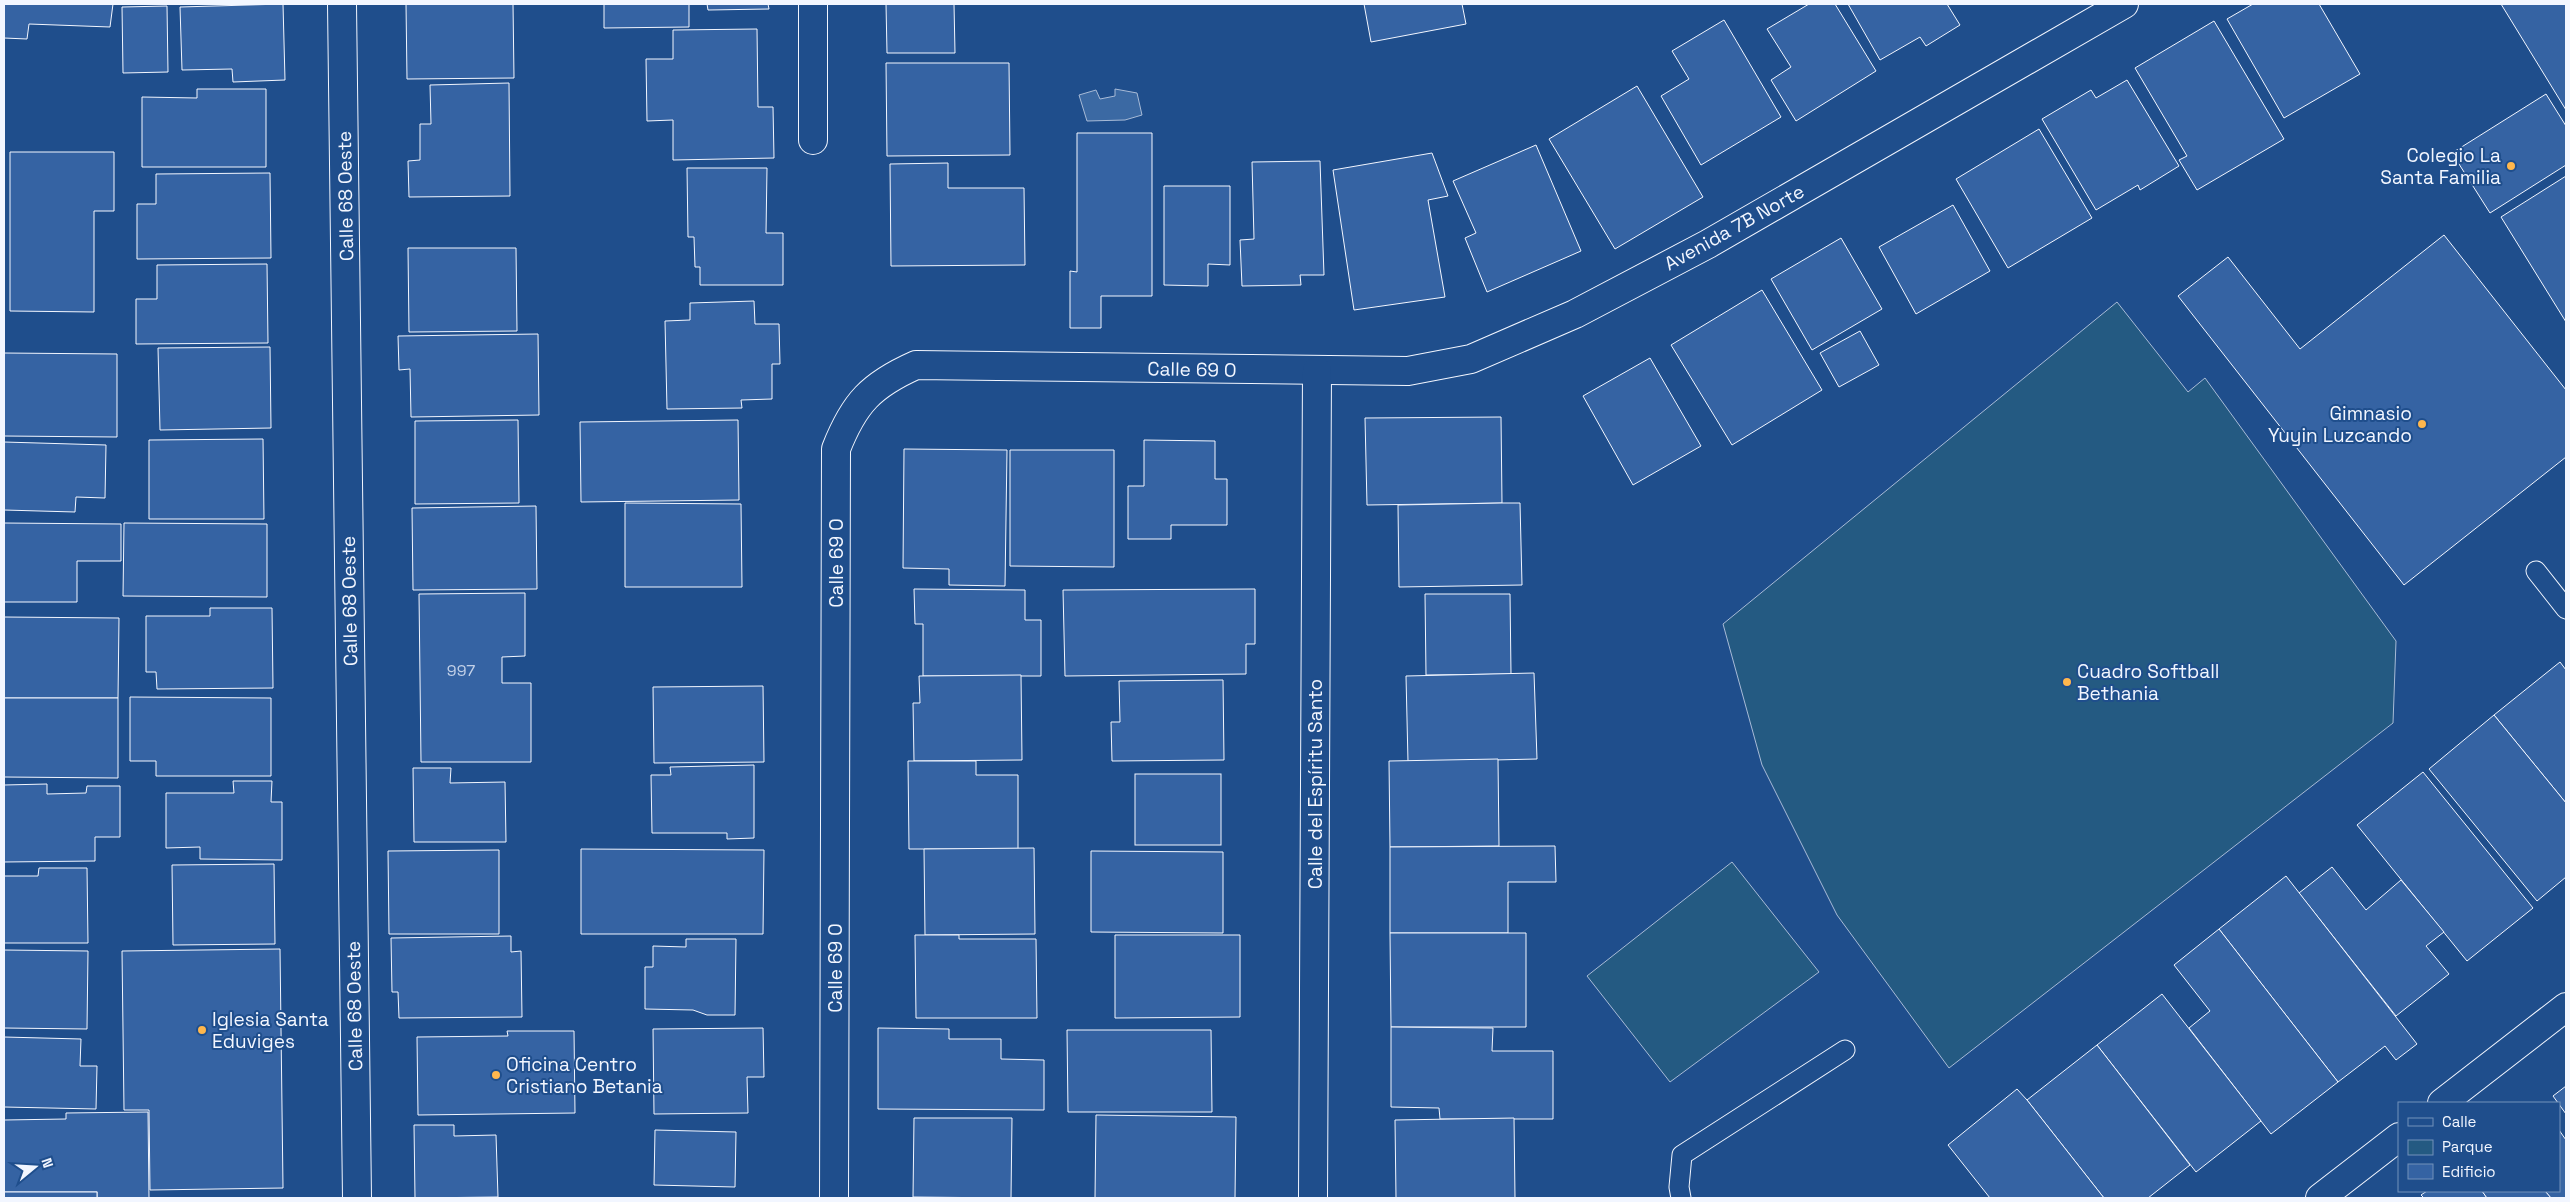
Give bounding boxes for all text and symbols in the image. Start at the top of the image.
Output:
street label: Calle 68 Oeste [332,131,359,261]
place label: Colegio La Santa Familia [2380,143,2501,190]
marker: Colegio La Santa Familia [2505,160,2517,172]
street label: Avenida 7B Norte [1660,179,1809,276]
street label: Calle 69 O [1147,356,1237,383]
place label: Gimnasio Yuyin Luzcando [2268,401,2412,448]
marker: Gimnasio Yuyin Luzcando [2416,418,2428,430]
street label: Calle 69 O [824,518,849,608]
street label: Calle 68 Oeste [336,536,363,666]
place label: Cuadro Softball Bethania [2077,659,2219,706]
house number: 997 [447,660,475,681]
marker: Cuadro Softball Bethania [2061,676,2073,688]
street label: Calle del Espíritu Santo [1303,679,1328,889]
street label: Calle 69 O [823,923,848,1013]
street label: Calle 68 Oeste [341,941,368,1071]
place label: Iglesia Santa Eduviges [212,1007,329,1054]
marker: Iglesia Santa Eduviges [196,1024,208,1036]
place label: Oficina Centro Cristiano Betania [506,1052,663,1099]
marker: Oficina Centro Cristiano Betania [490,1069,502,1081]
legend [2398,1102,2560,1192]
text: Calle [2442,1112,2477,1131]
text: Parque [2442,1137,2493,1156]
north arrow [10,1142,60,1192]
text: N [37,1156,57,1170]
text: Edificio [2442,1162,2496,1181]

